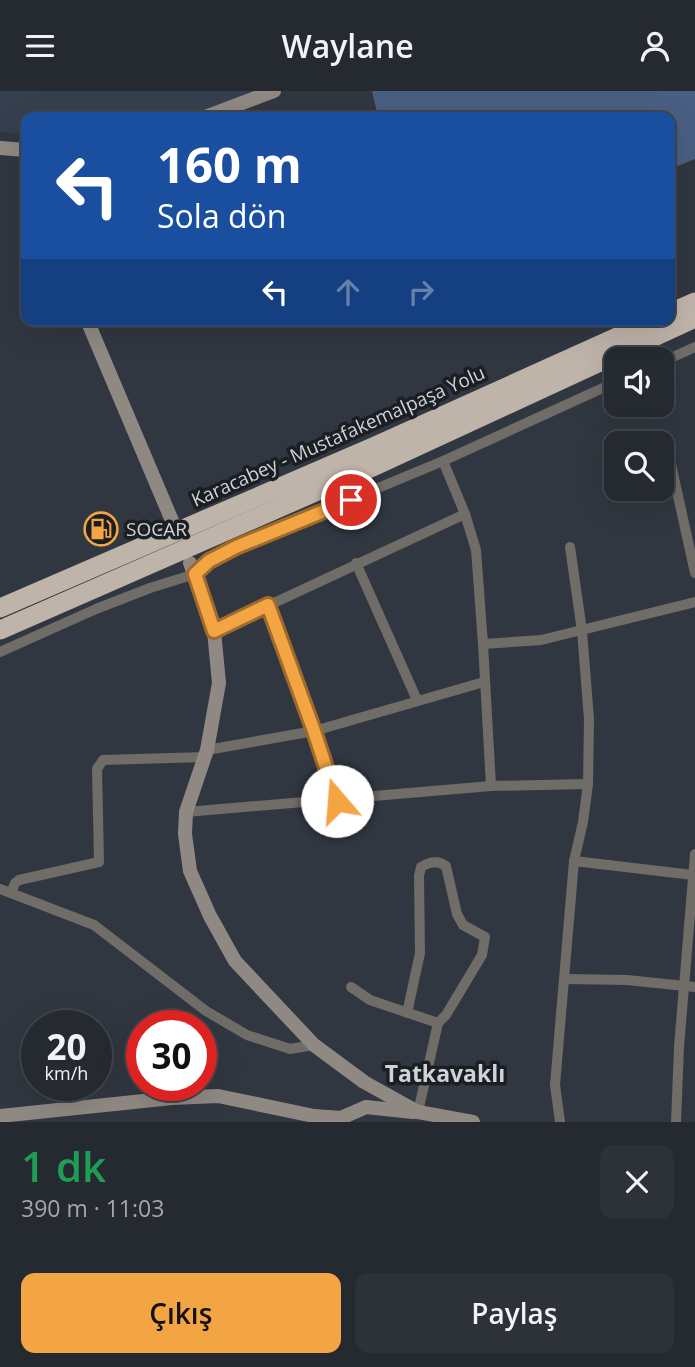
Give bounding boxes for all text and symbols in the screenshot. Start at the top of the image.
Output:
text: Waylane [281,24,414,67]
icon: menu [21,27,59,65]
icon: person [636,27,674,65]
text: 160 m [157,131,302,197]
icon: left [42,140,133,231]
text: Sola dön [157,194,286,237]
icon: left [256,273,294,311]
icon: ahead [329,273,367,311]
icon: right [402,273,440,311]
map controls [604,347,674,501]
button: sound [604,347,674,417]
street label: Karacabey - Mustafakemalpaşa Yolu [187,359,489,513]
button: search [604,431,674,501]
pin [321,470,381,530]
icon: arrive [332,481,370,519]
fuel station icon: SOCAR [82,510,120,548]
place label: SOCAR [126,516,187,542]
position arrow [300,764,374,838]
speed limit sign: 30 [126,1010,217,1101]
text: 20 [46,1023,87,1070]
district label: Tatkavaklı [385,1057,505,1089]
text: km/h [45,1061,88,1085]
text: 1 dk [21,1137,106,1194]
button: close [600,1145,674,1219]
text: 390 m · 11:03 [21,1192,164,1224]
button: Çıkış [21,1273,341,1353]
button: Paylaş [355,1273,674,1353]

